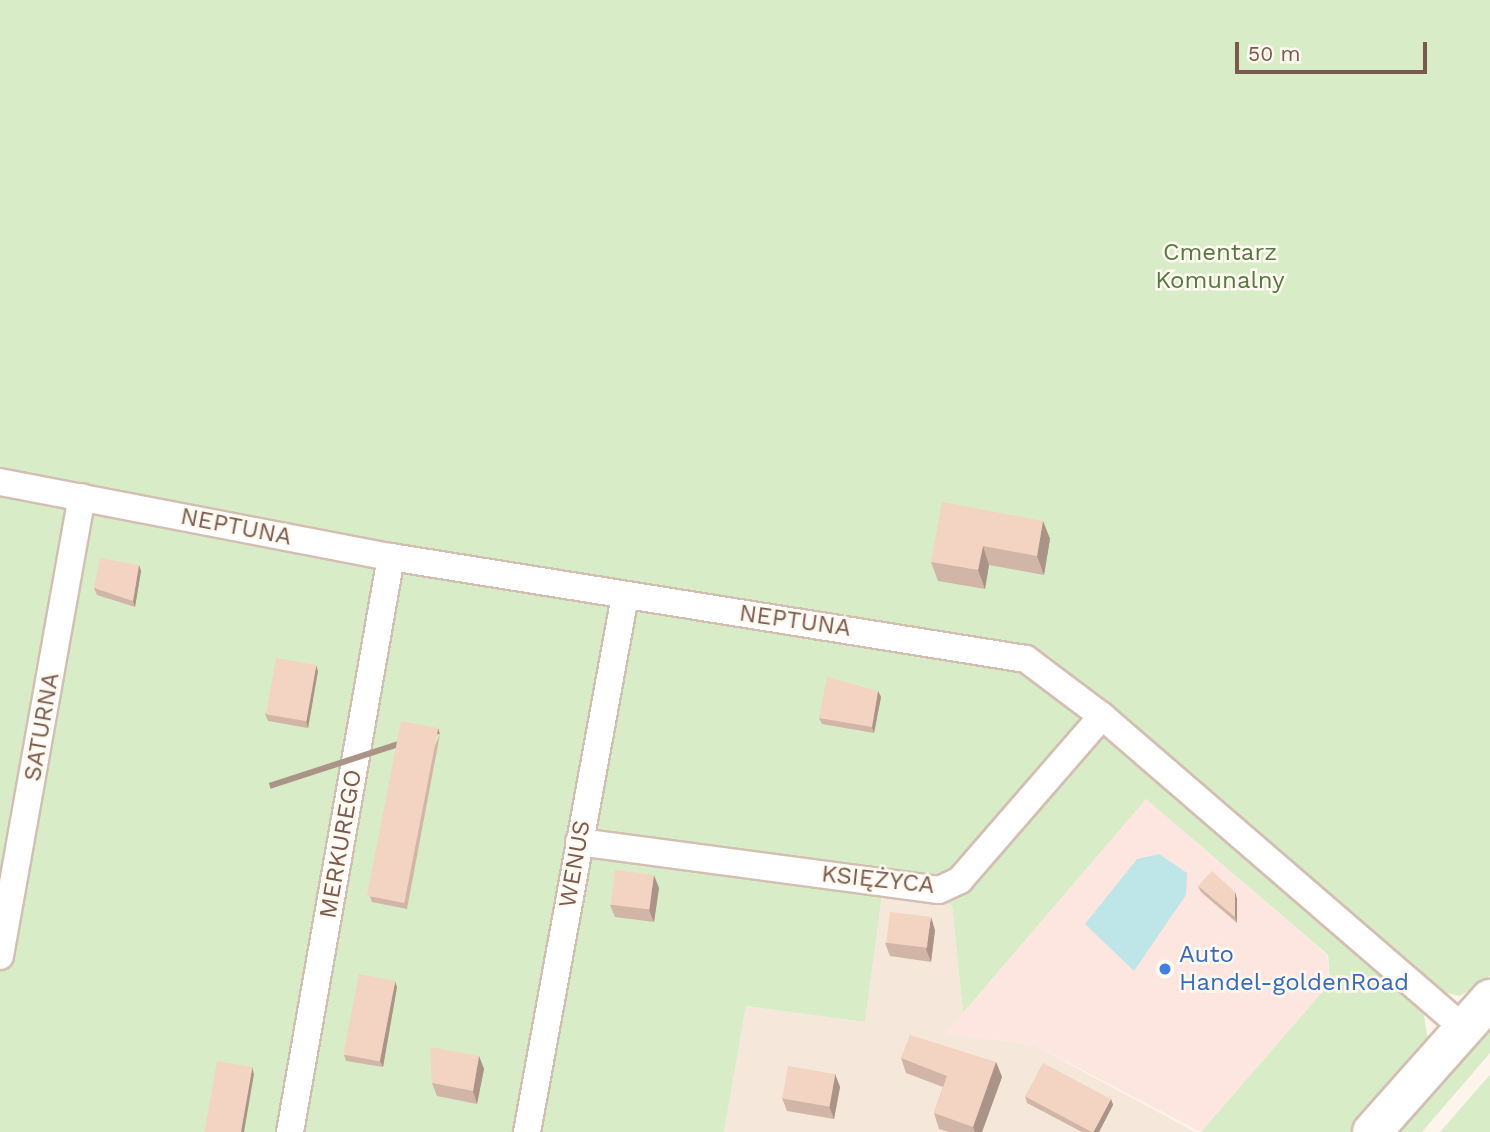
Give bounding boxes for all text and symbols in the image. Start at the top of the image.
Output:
scale bar [1238,28,1430,72]
text: 50 m [1248,41,1300,66]
park label: Cmentarz Komunalny [1155,239,1285,295]
street label: NEPTUNA [178,502,294,552]
street label: NEPTUNA [737,599,853,643]
street label: SATURNA [18,670,66,784]
street label: MERKUREGO [314,767,368,921]
street label: WENUS [553,818,597,910]
street label: KSIĘŻYCA [820,860,936,900]
place label: Auto Handel-goldenRoad [1179,941,1409,997]
marker: Auto Handel-goldenRoad [1157,961,1173,977]

